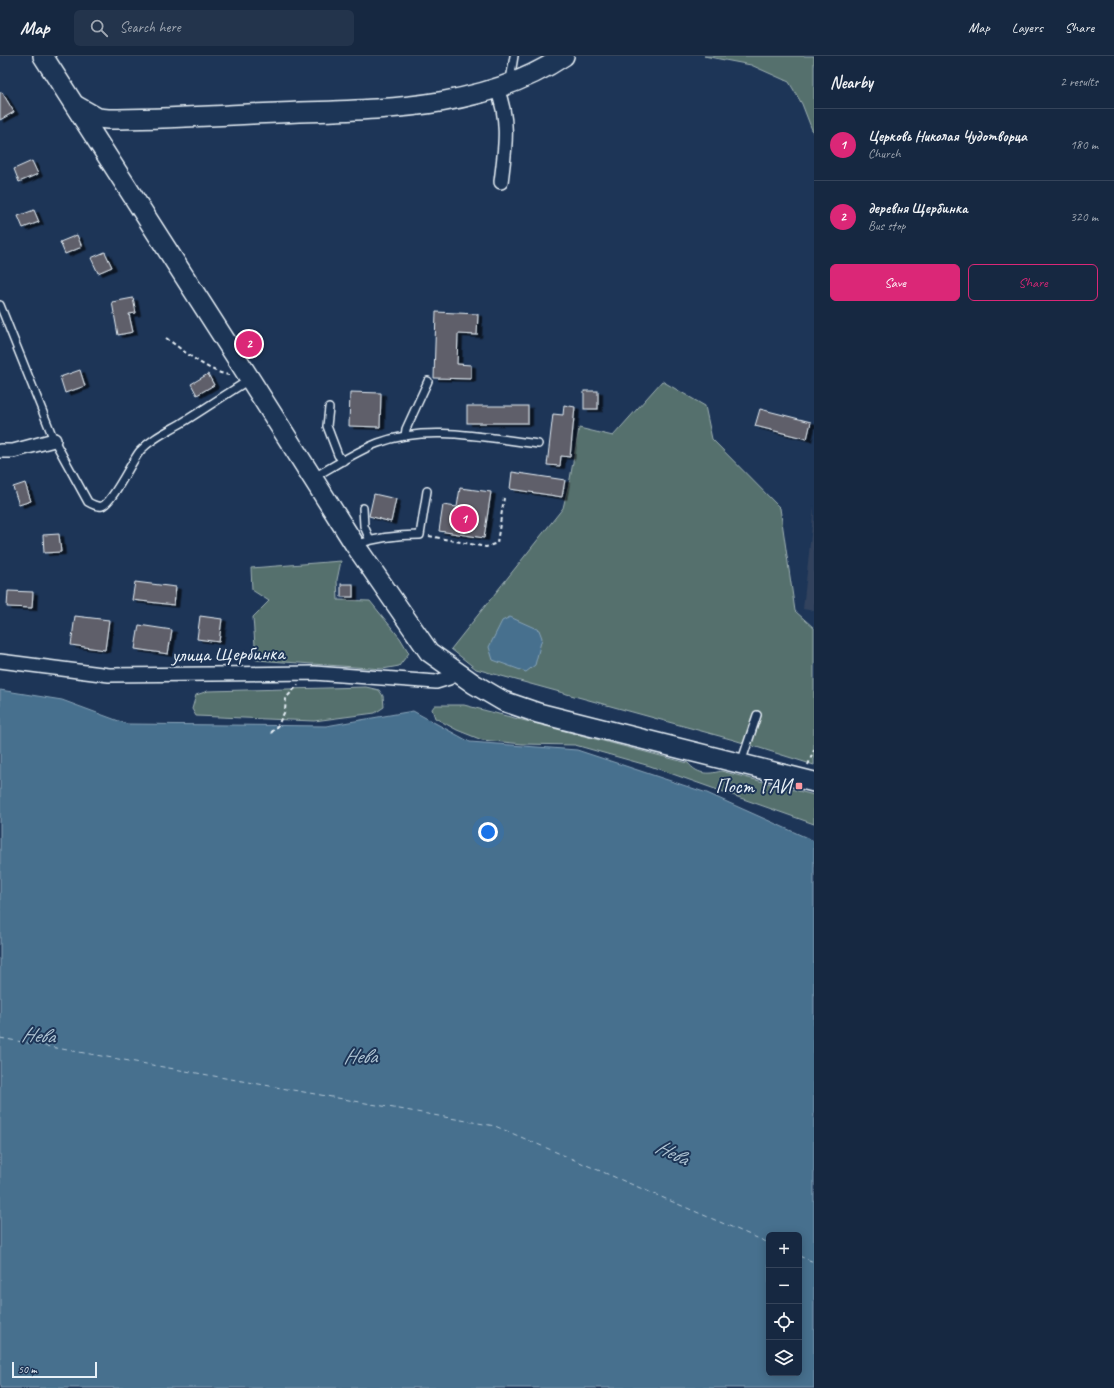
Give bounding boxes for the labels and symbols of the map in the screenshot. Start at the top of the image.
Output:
pin: 2 [236,329,262,359]
pin: 1 [451,504,477,534]
street label: улица Щербинка [170,640,286,667]
place label: Пост ГАИ [715,774,795,799]
marker: Пост ГАИ [794,781,804,791]
your location [478,822,498,842]
water label: Нева [20,1021,58,1049]
water label: Нева [343,1043,379,1069]
water label: Нева [651,1133,695,1172]
scale bar [12,1360,97,1379]

